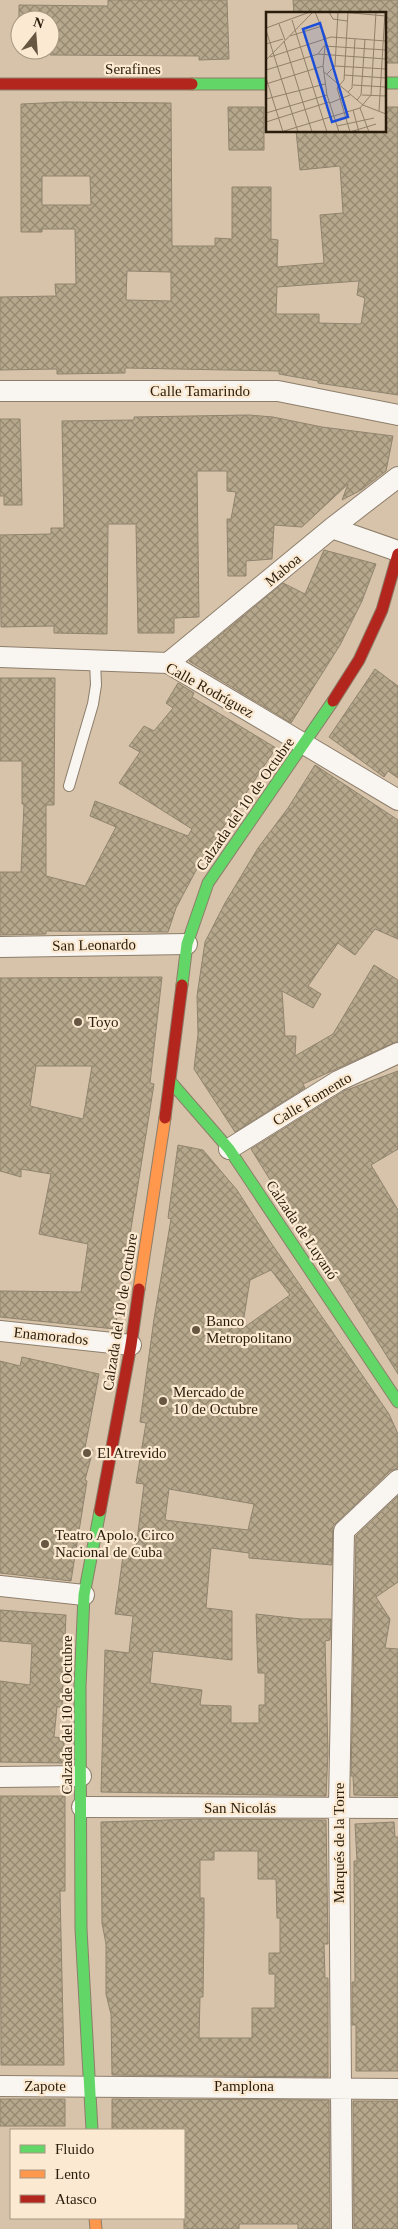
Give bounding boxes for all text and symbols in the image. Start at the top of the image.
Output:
north arrow [10,10,60,60]
inset map [266,12,386,132]
text: N [32,14,46,32]
street label: Serafines [105,61,161,77]
street label: Calle Tamarindo [150,383,250,399]
street label: Maboa [262,550,304,590]
street label: Calle Rodríguez [163,659,257,721]
street label: Calzada del 10 de Octubre [193,734,297,874]
street label: San Leonardo [52,936,136,954]
place label: Toyo [88,1014,119,1030]
marker: Toyo [72,1016,84,1028]
street label: Calle Fomento [270,1069,354,1129]
street label: Calzada de Luyanó [263,1178,341,1282]
street label: Calzada del 10 de Octubre [100,1232,140,1392]
place label: Banco Metropolitano [206,1313,292,1346]
street label: Enamorados [13,1324,89,1348]
marker: Banco Metropolitano [190,1324,202,1336]
place label: Mercado de 10 de Octubre [173,1384,258,1417]
marker: Mercado de 10 de Octubre [157,1395,169,1407]
place label: El Atrevido [97,1445,167,1461]
marker: El Atrevido [81,1447,93,1459]
place label: Teatro Apolo, Circo Nacional de Cuba [55,1527,174,1560]
marker: Teatro Apolo, Circo Nacional de Cuba [39,1538,51,1550]
street label: Calzada del 10 de Octubre [59,1635,75,1795]
street label: Marqués de la Torre [331,1782,347,1903]
street label: San Nicolás [204,1800,276,1816]
street label: Zapote [24,2078,66,2094]
street label: Pamplona [214,2078,274,2094]
legend [10,2129,185,2219]
text: Fluido [55,2141,94,2157]
text: Lento [55,2166,90,2182]
text: Atasco [55,2191,97,2207]

